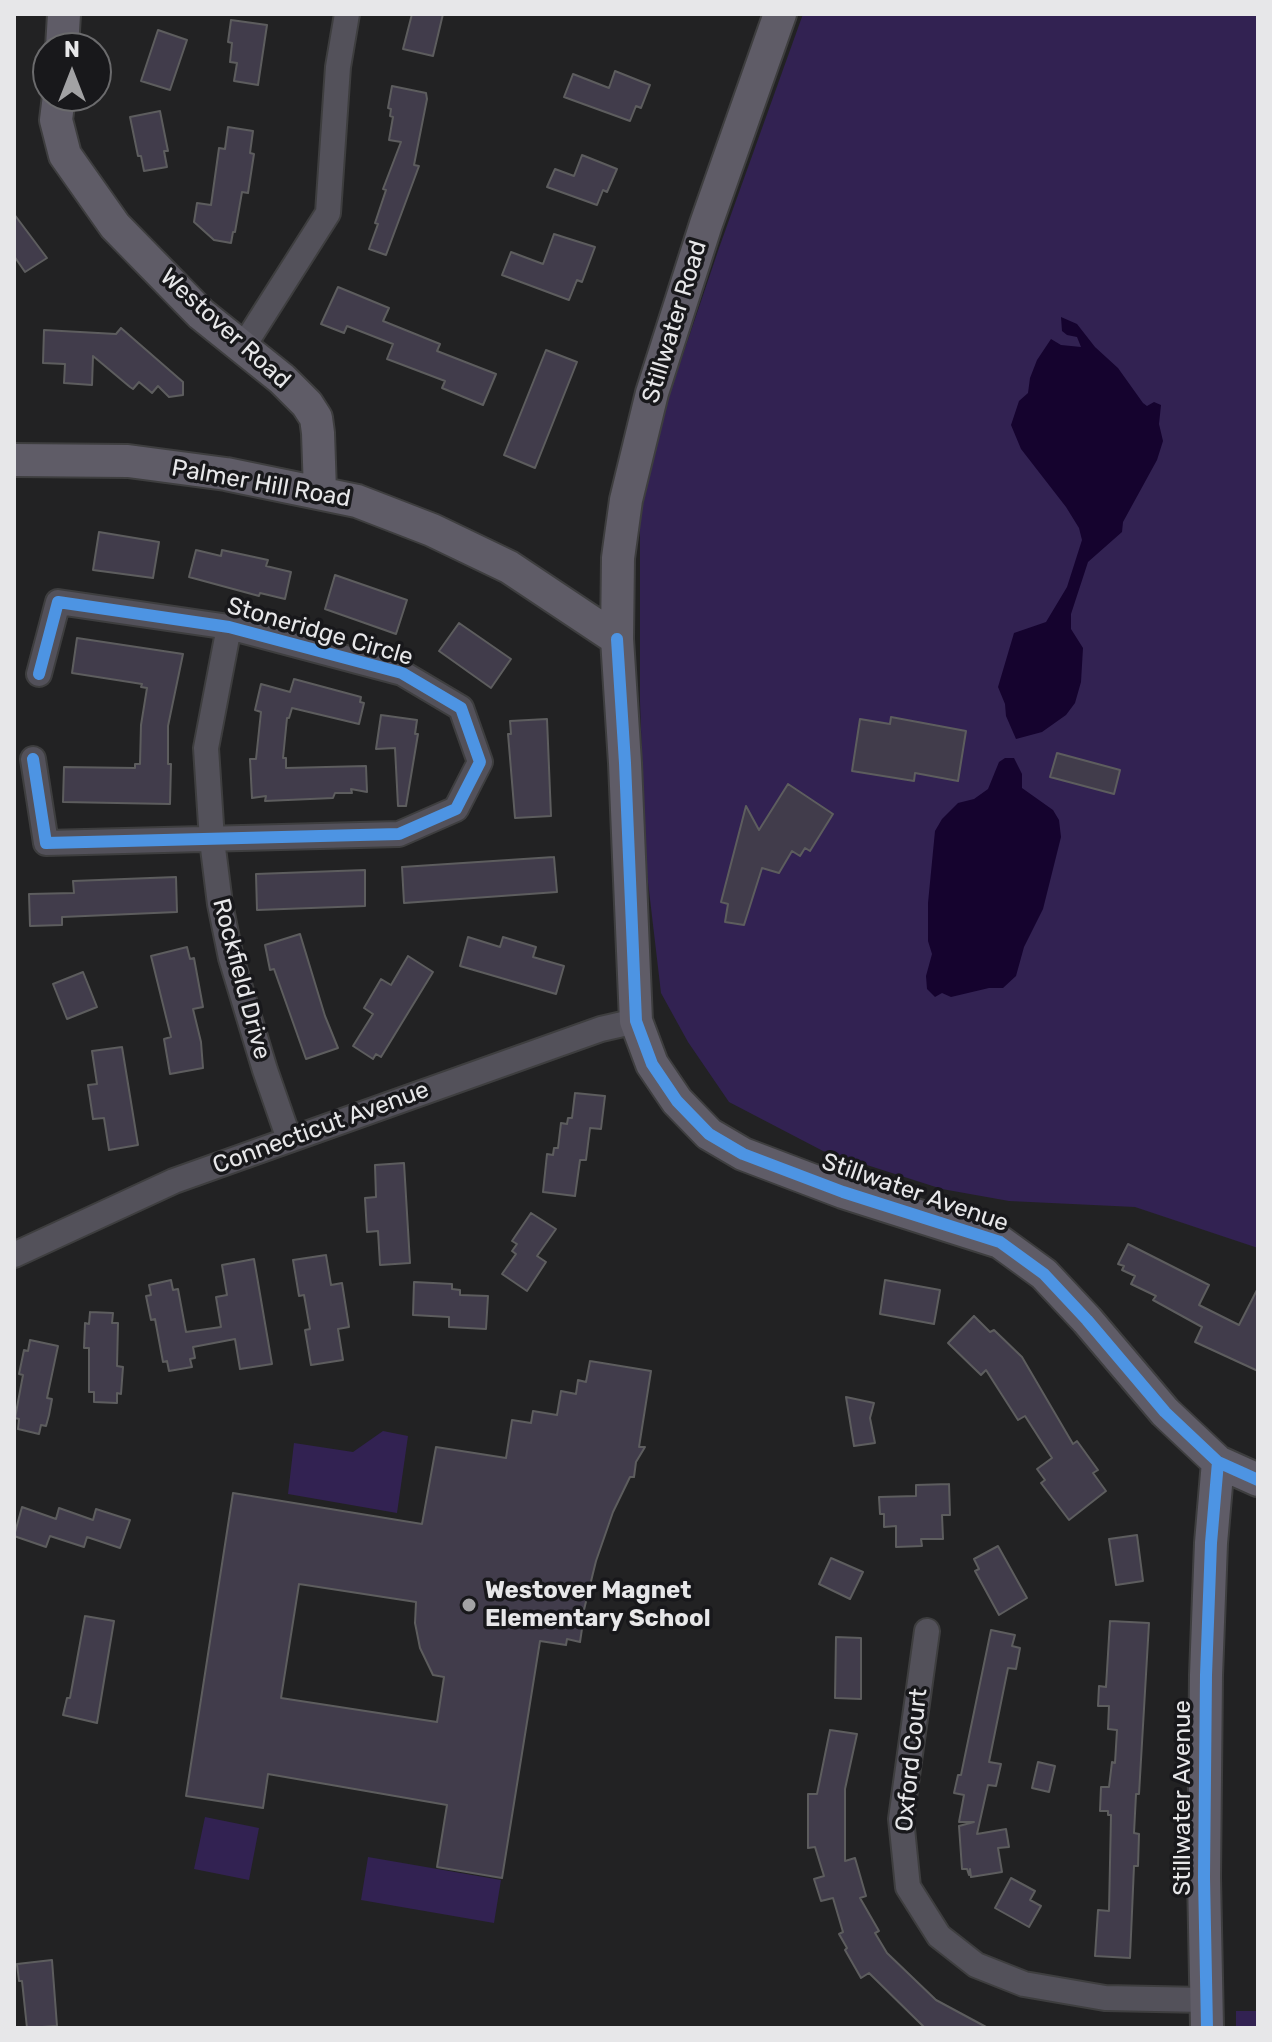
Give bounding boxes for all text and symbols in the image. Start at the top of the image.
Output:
north arrow [32,32,112,112]
text: N [64,36,80,63]
street label: Stillwater Road [637,237,713,407]
street label: Westover Road [154,263,296,395]
street label: Palmer Hill Road [169,454,353,514]
street label: Stoneridge Circle [224,592,416,672]
street label: Rockfield Drive [206,895,276,1063]
street label: Connecticut Avenue [209,1076,433,1180]
street label: Stillwater Avenue [818,1148,1012,1238]
place label: Westover Magnet Elementary School [485,1577,711,1633]
marker: Westover Magnet Elementary School [460,1596,478,1614]
street label: Oxford Court [890,1687,934,1833]
street label: Stillwater Avenue [1169,1700,1197,1896]

